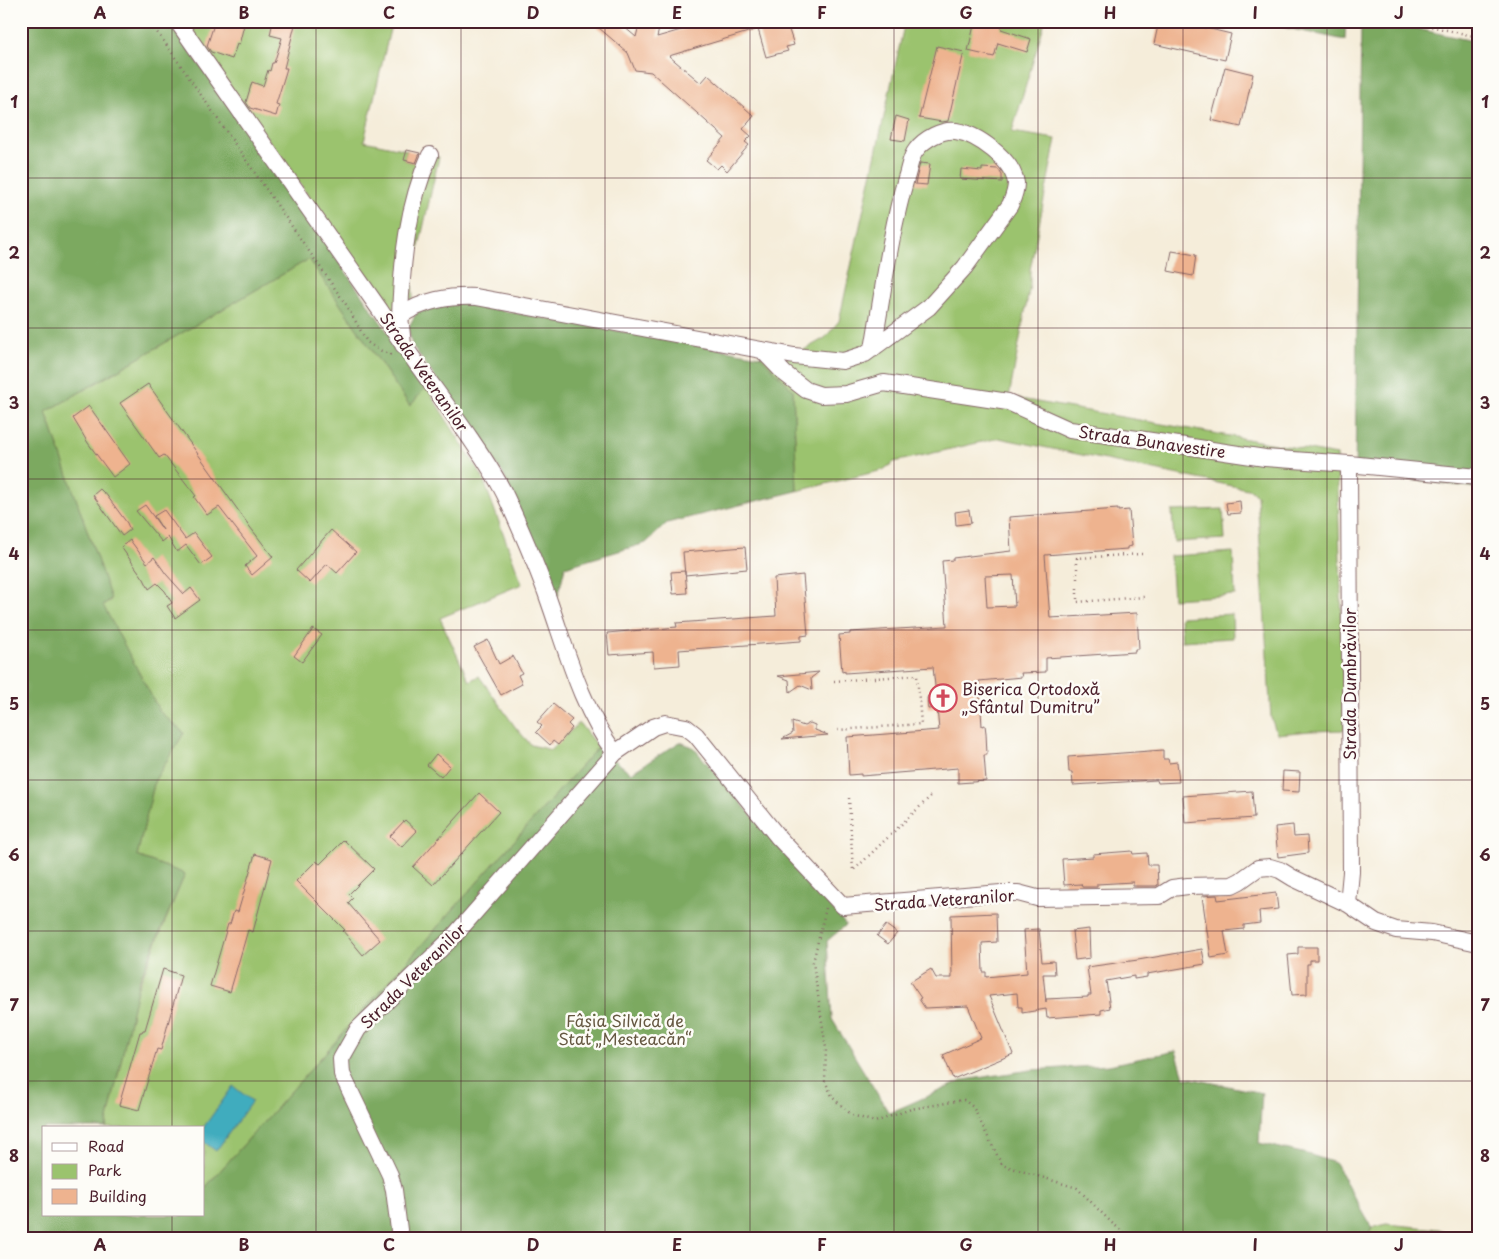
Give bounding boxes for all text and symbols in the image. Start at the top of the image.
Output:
text: A [94,0,107,24]
text: B [239,0,250,24]
text: C [383,0,395,24]
text: D [527,0,539,24]
text: E [672,0,682,24]
text: F [817,0,827,24]
text: G [959,0,973,24]
text: H [1104,0,1116,24]
text: I [1252,0,1258,24]
text: J [1394,0,1404,24]
text: 1 [10,89,18,113]
text: 1 [1481,89,1489,113]
text: 2 [8,240,20,264]
text: 2 [1479,240,1491,264]
street label: Strada Veteranilor [375,307,475,436]
text: 3 [9,390,19,414]
text: 3 [1480,390,1490,414]
street label: Strada Bunavestire [1077,419,1227,463]
text: 4 [9,541,20,565]
text: 4 [1480,541,1491,565]
street label: Strada Dumbrăvilor [1337,607,1361,760]
place label: Biserica Ortodoxă „Sfântul Dumitru” [962,676,1100,718]
church icon: Biserica Ortodoxă „Sfântul Dumitru” [928,683,958,713]
text: 5 [9,691,19,715]
text: 5 [1480,691,1490,715]
text: 6 [8,842,20,866]
text: 6 [1479,842,1491,866]
street label: Strada Veteranilor [873,882,1015,916]
street label: Strada Veteranilor [354,917,471,1034]
text: 7 [9,992,19,1016]
text: 7 [1480,992,1490,1016]
park label: Fâșia Silvică de Stat „Mesteacăn“ [558,1008,692,1050]
legend [42,1126,205,1216]
text: Road [88,1134,124,1157]
text: 8 [9,1143,19,1167]
text: 8 [1480,1143,1490,1167]
text: Park [88,1158,122,1181]
text: Building [88,1184,147,1207]
text: A [94,1232,107,1256]
text: B [239,1232,250,1256]
text: C [383,1232,395,1256]
text: D [527,1232,539,1256]
text: E [672,1232,682,1256]
text: F [817,1232,827,1256]
text: G [959,1232,973,1256]
text: H [1104,1232,1116,1256]
text: I [1252,1232,1258,1256]
text: J [1394,1232,1404,1256]

